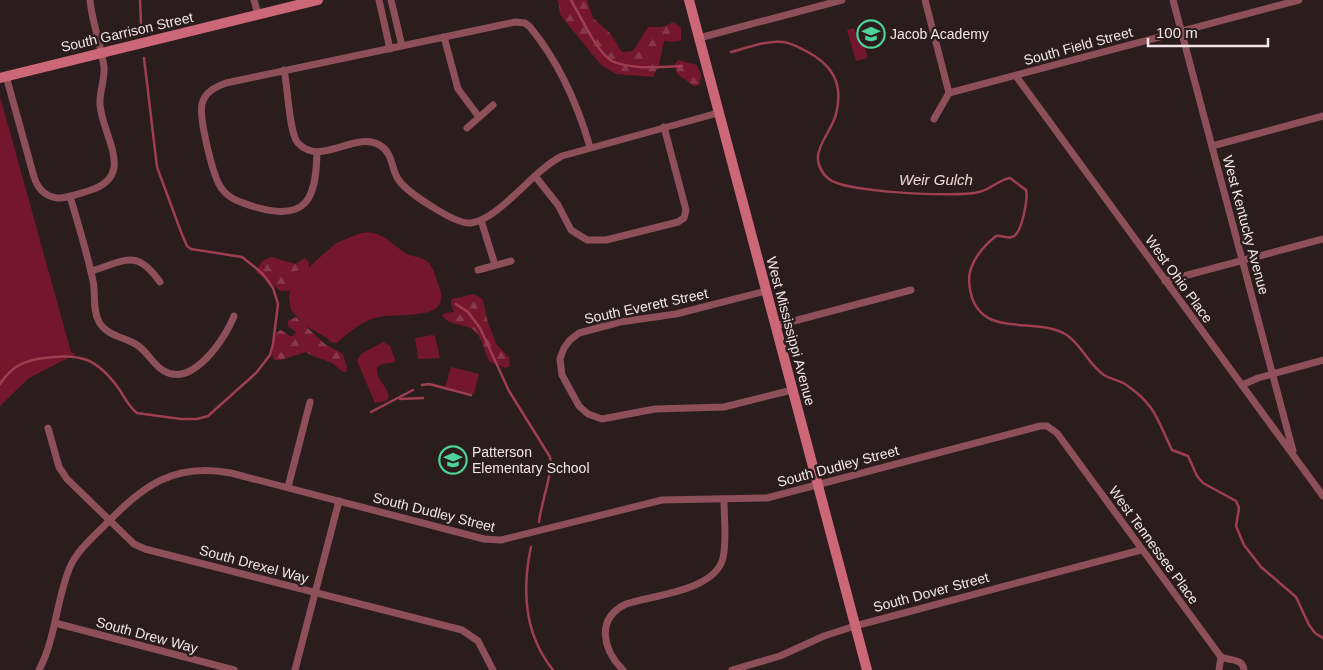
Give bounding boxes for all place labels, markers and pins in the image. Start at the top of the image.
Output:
school or university icon: Jacob Academy [856,19,886,49]
place label: Jacob Academy [890,26,989,42]
place label: Patterson Elementary School [472,444,590,476]
school or university icon: Patterson Elementary School [438,445,468,475]

